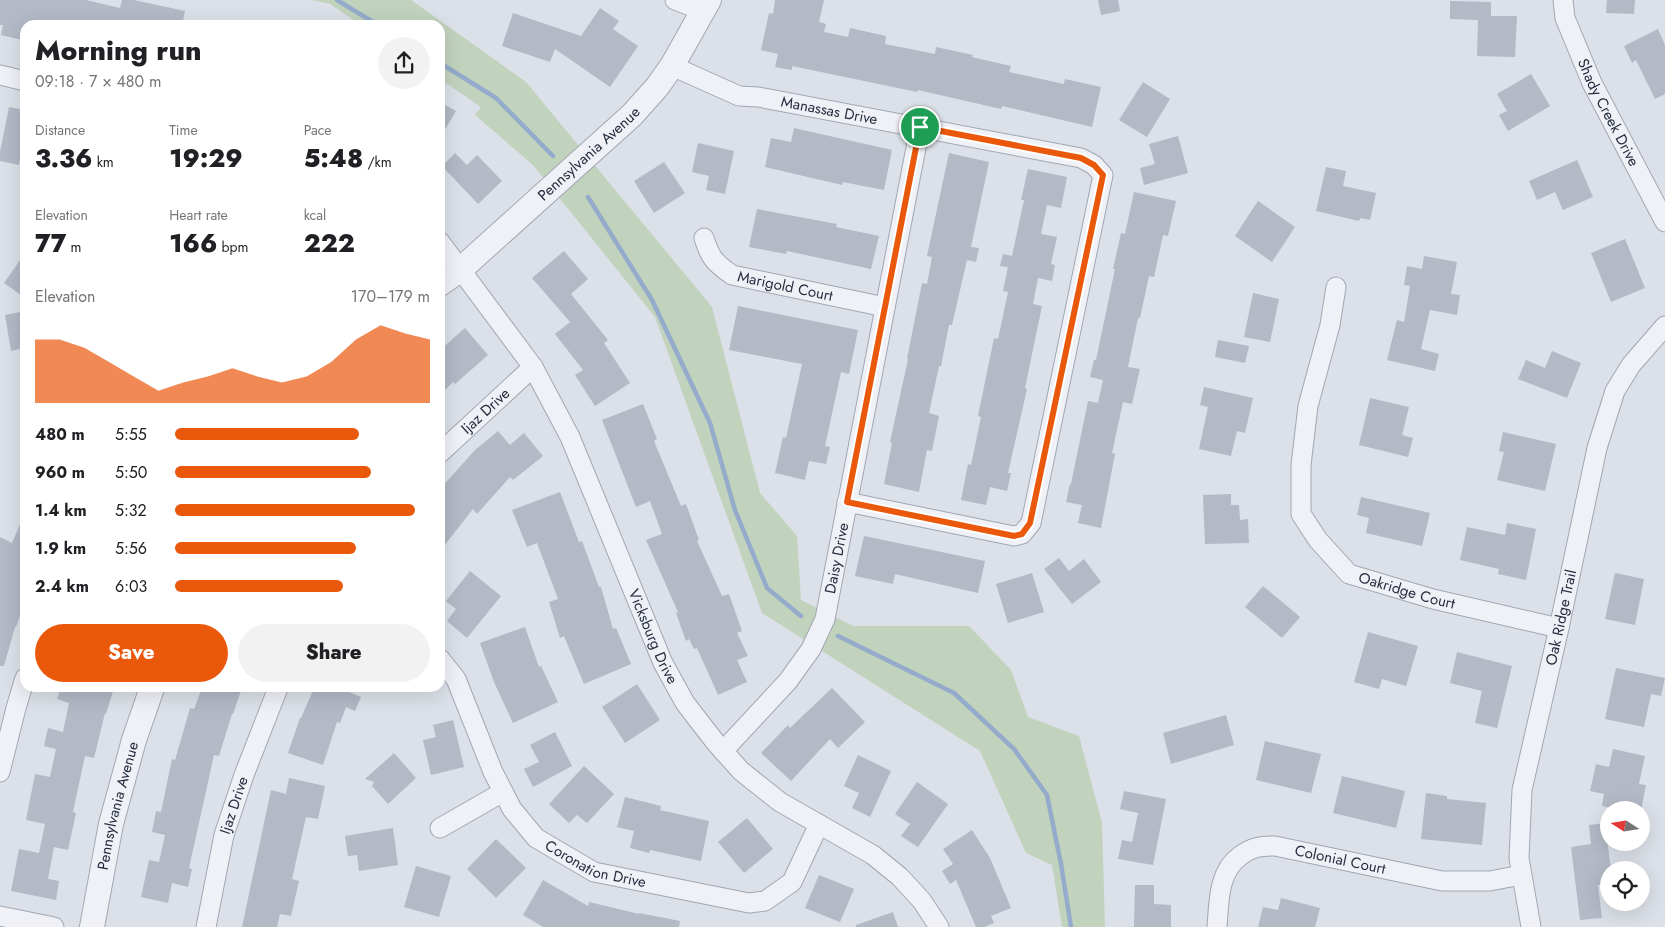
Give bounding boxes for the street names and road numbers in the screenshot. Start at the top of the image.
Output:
street label: Shady Creek Drive [1572,55,1645,170]
street label: Manassas Drive [779,91,880,130]
street label: Pennsylvania Avenue [533,102,646,206]
street label: Marigold Court [735,265,835,307]
street label: Ijaz Drive [456,382,515,439]
street label: Daisy Drive [819,521,854,596]
street label: Oakridge Court [1356,566,1457,615]
street label: Oak Ridge Trail [1540,568,1582,667]
street label: Vicksburg Drive [623,586,684,688]
street label: Pennsylvania Avenue [92,739,144,872]
street label: Ijaz Drive [214,773,254,837]
street label: Coronation Drive [541,835,648,893]
street label: Colonial Court [1293,839,1388,880]

